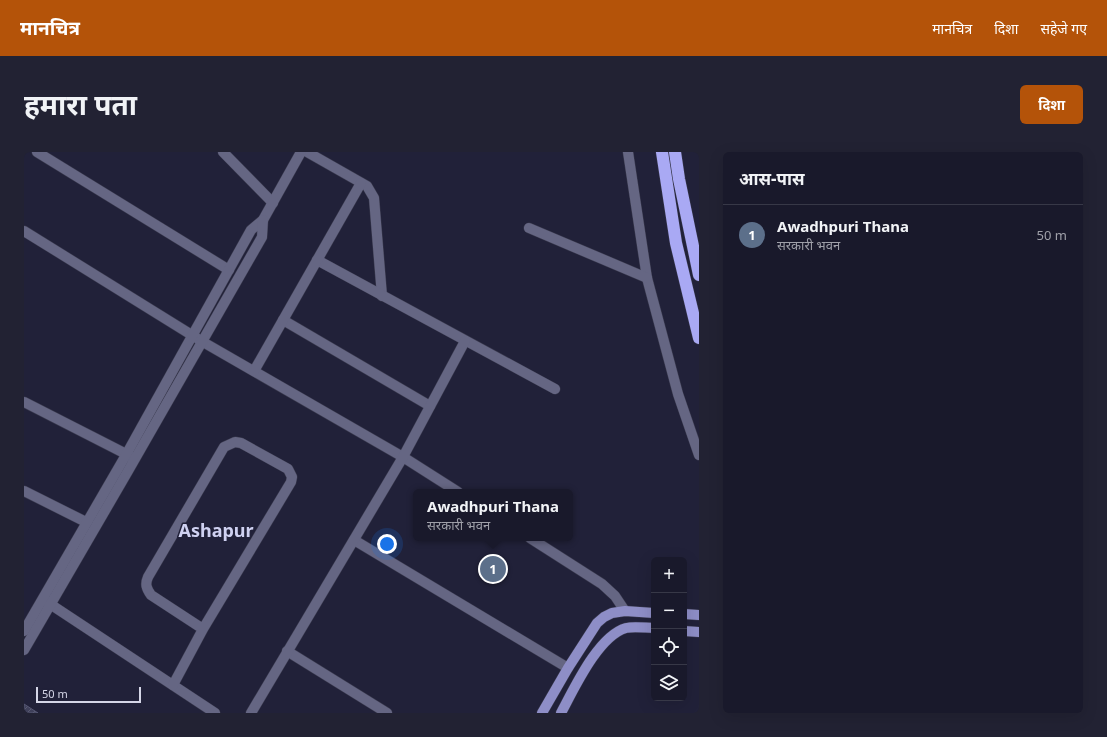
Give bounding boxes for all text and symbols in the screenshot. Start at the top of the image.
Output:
text: मानचित्र [20,15,80,41]
text: मानचित्र [932,19,972,38]
text: दिशा [994,19,1018,38]
text: सहेजे गए [1040,19,1087,38]
text: हमारा पता [24,85,137,123]
button: दिशा [1020,85,1083,124]
text: आस-पास [739,167,804,190]
text: Awadhpuri Thana [777,216,909,236]
text: 1 [748,226,756,244]
text: 50 m [1037,226,1067,244]
text: सरकारी भवन [777,236,840,254]
popup [413,489,573,541]
text: Awadhpuri Thana [427,496,559,516]
text: सरकारी भवन [427,516,490,534]
district label: Ashapur [178,518,254,542]
your location [377,534,397,554]
pin: 1 [480,554,506,584]
map controls [651,557,687,701]
button: + [651,557,687,593]
button: − [651,593,687,629]
button: locate [651,629,687,665]
button: layers [651,665,687,701]
scale bar [36,685,141,704]
text: 50 m [42,686,68,701]

